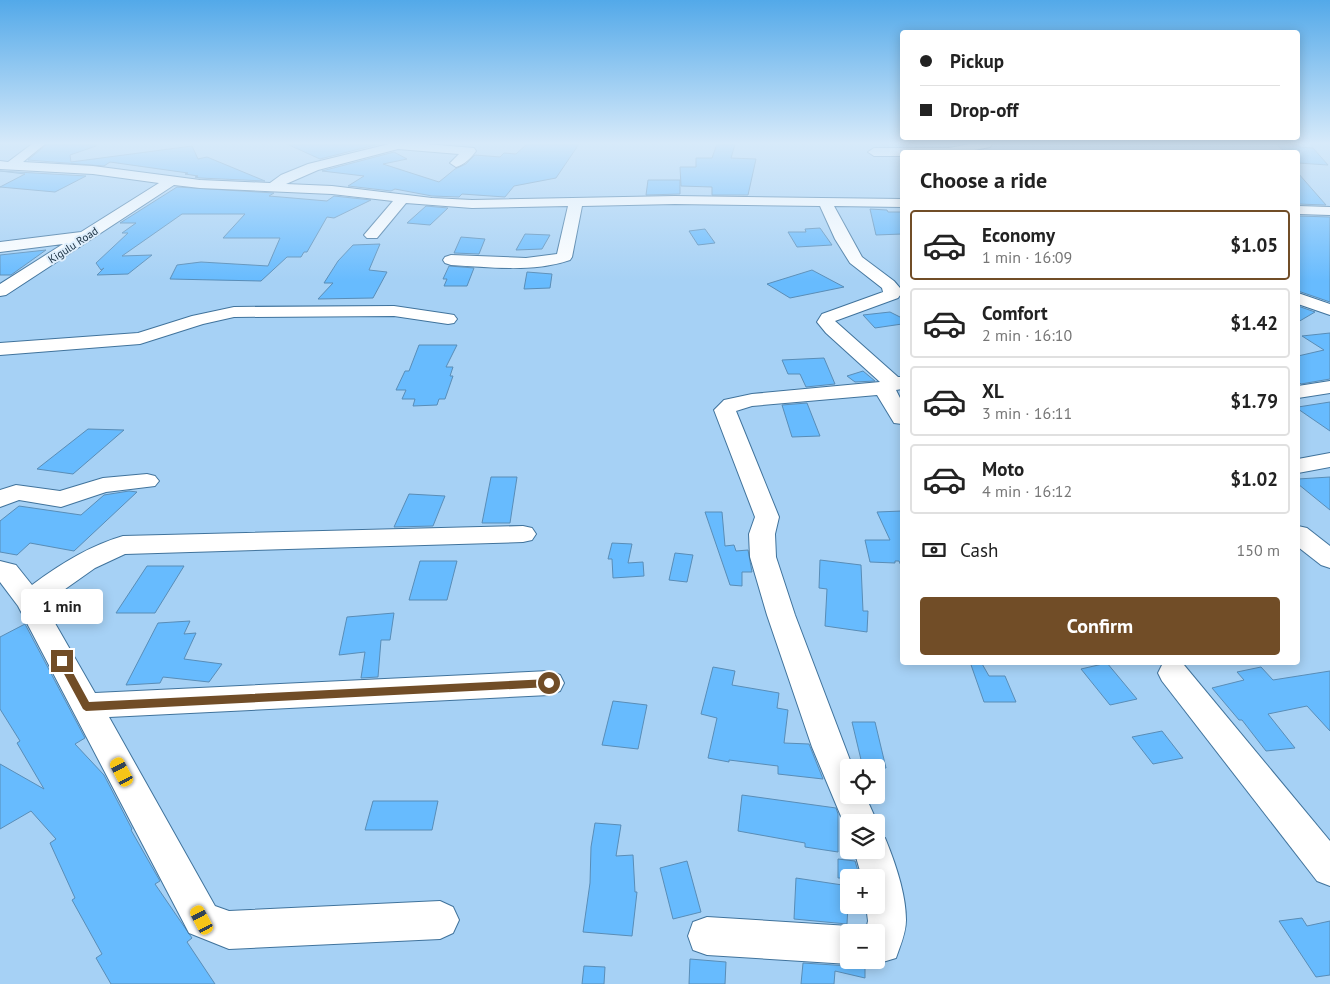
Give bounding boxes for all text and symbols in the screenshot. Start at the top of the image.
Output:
text: Pickup [950,49,1004,73]
text: Drop-off [950,98,1018,122]
text: Choose a ride [920,166,1047,194]
icon: car [922,223,967,268]
text: Economy [982,223,1055,247]
street label: Kigulu Road [45,224,101,266]
text: $1.05 [1230,233,1278,257]
text: 1 min · 16:09 [982,247,1072,267]
icon: car [922,301,967,346]
text: Comfort [982,301,1048,325]
text: $1.42 [1230,311,1278,335]
text: 2 min · 16:10 [982,325,1072,345]
icon: car [922,379,967,424]
text: XL [982,379,1004,403]
text: $1.79 [1230,389,1278,413]
text: 3 min · 16:11 [982,403,1072,423]
icon: car [922,457,967,502]
text: Moto [982,457,1024,481]
text: $1.02 [1230,467,1278,491]
text: 4 min · 16:12 [982,481,1072,501]
icon: cash [920,536,948,564]
text: Cash [960,538,998,562]
text: 150 m [1237,540,1280,560]
callout: 1 min [21,588,103,624]
text: 1 min [42,596,82,616]
button: Confirm [920,597,1280,655]
route end [51,650,73,672]
route start [538,672,560,694]
car [108,755,135,789]
map controls [840,759,885,969]
button: locate [840,759,885,804]
button: layers [840,814,885,859]
button: + [840,869,885,914]
car [188,903,215,937]
button: − [840,924,885,969]

